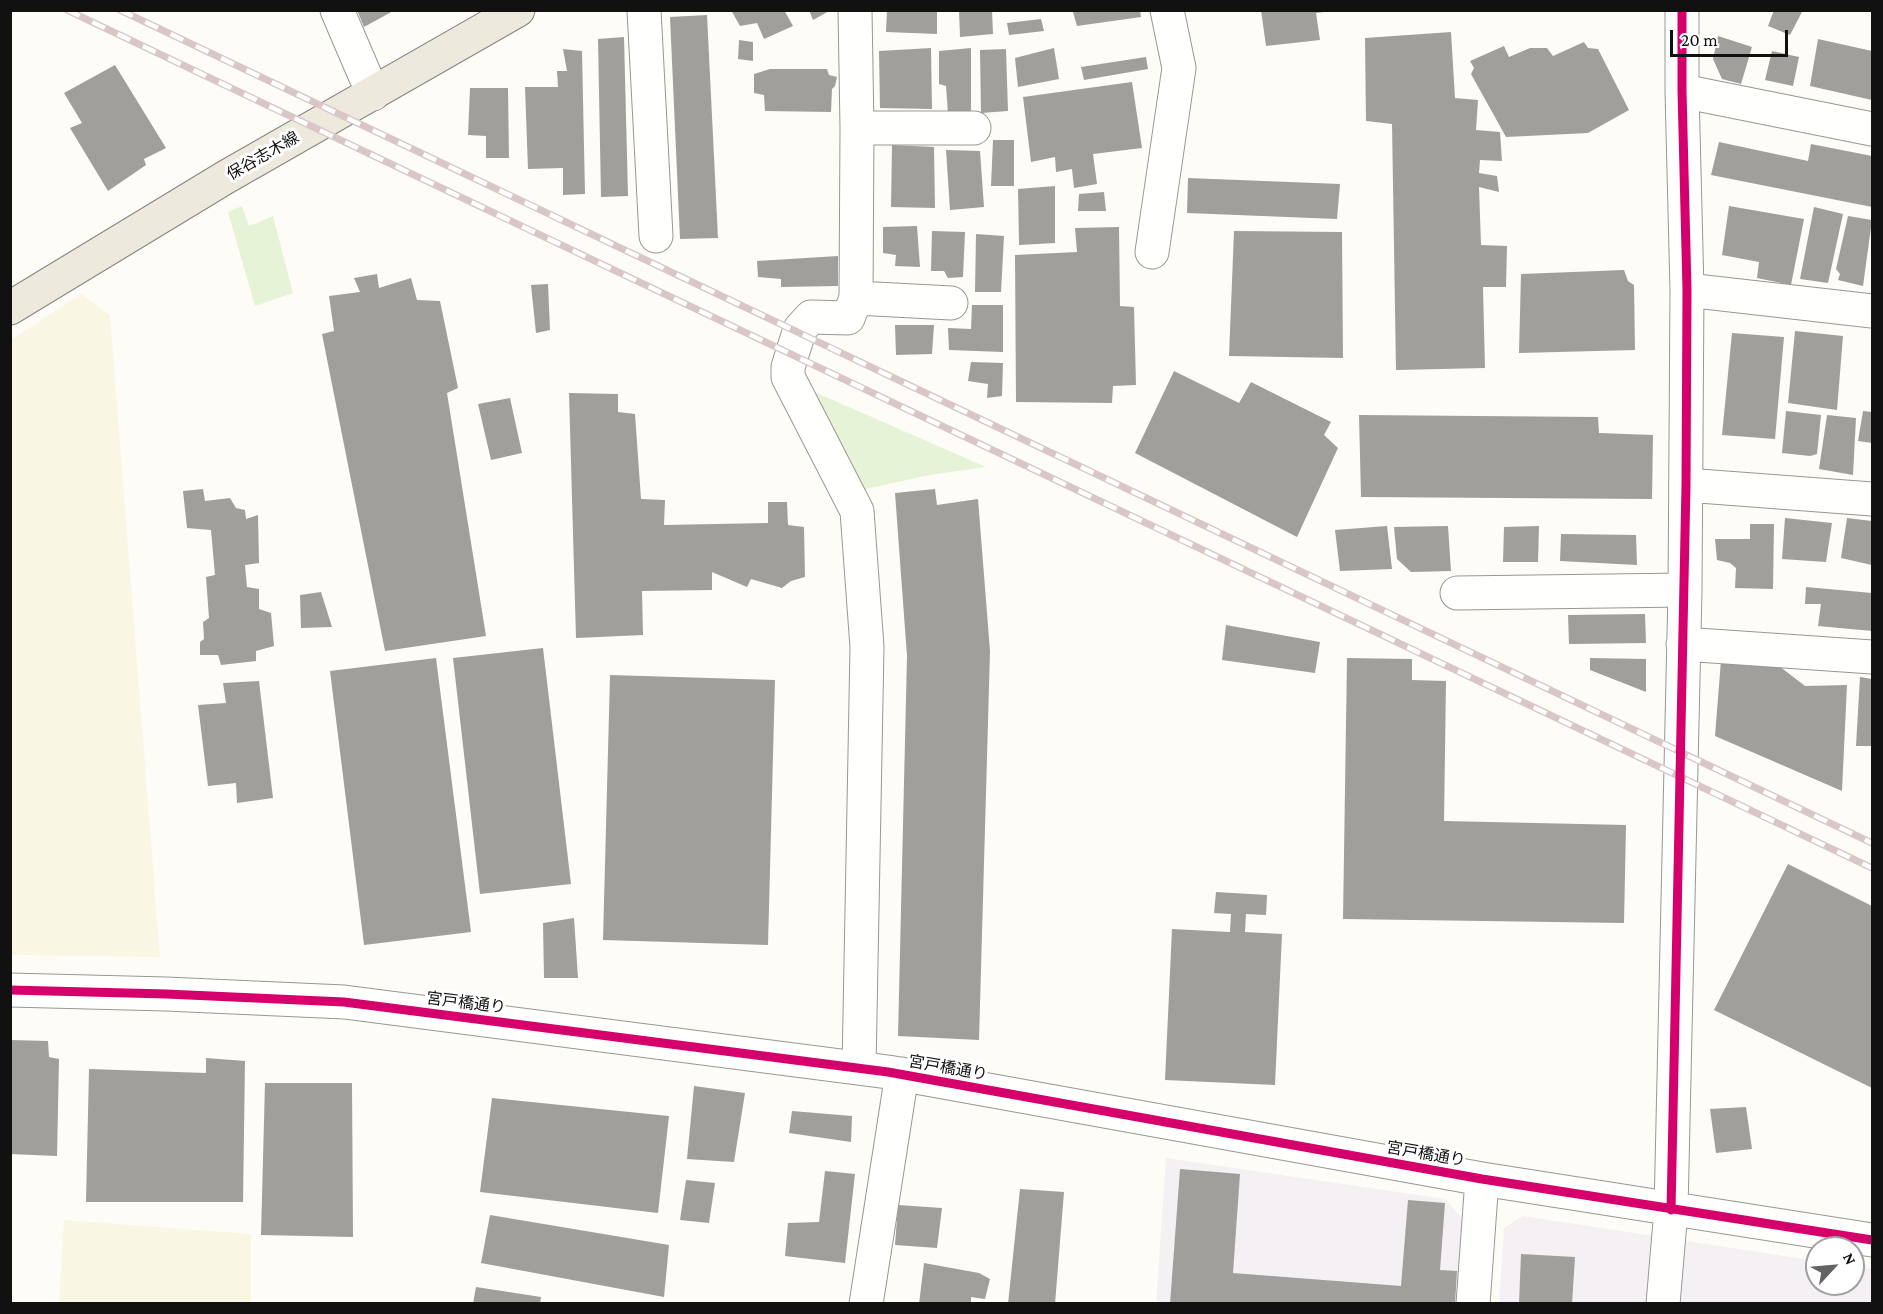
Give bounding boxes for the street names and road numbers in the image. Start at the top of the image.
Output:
street label: 保谷志木線 [224,128,302,184]
street label: 宮戸橋通り [425,989,507,1017]
street label: 宮戸橋通り [907,1052,989,1084]
street label: 宮戸橋通り [1385,1138,1467,1170]

